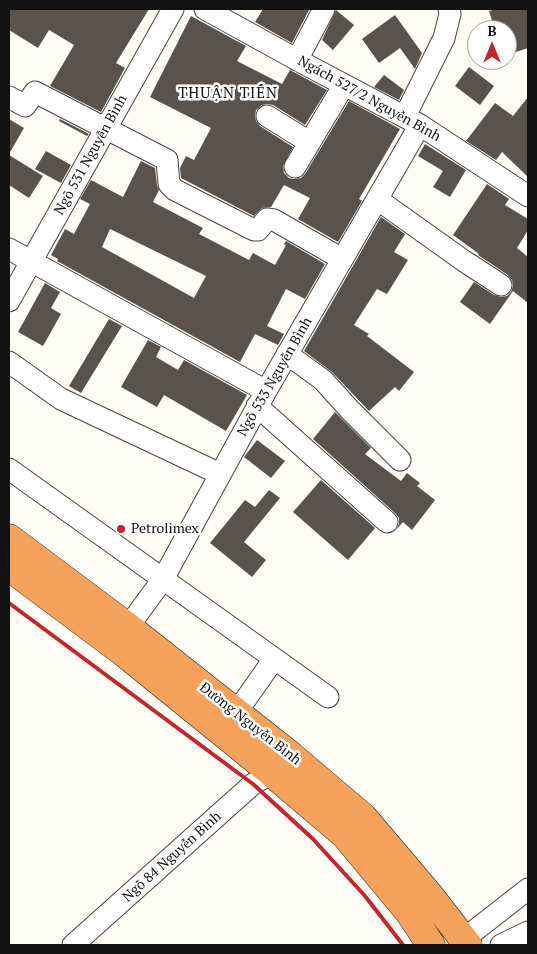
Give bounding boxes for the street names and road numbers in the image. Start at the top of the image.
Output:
street label: Ngách 527/2 Nguyễn Bình [295,53,443,145]
street label: Ngõ 531 Nguyễn Bình [51,92,131,218]
street label: Ngõ 533 Nguyễn Bình [234,315,316,439]
street label: Đường Nguyễn Bình [196,679,304,769]
street label: Ngõ 84 Nguyễn Bình [119,808,225,906]

